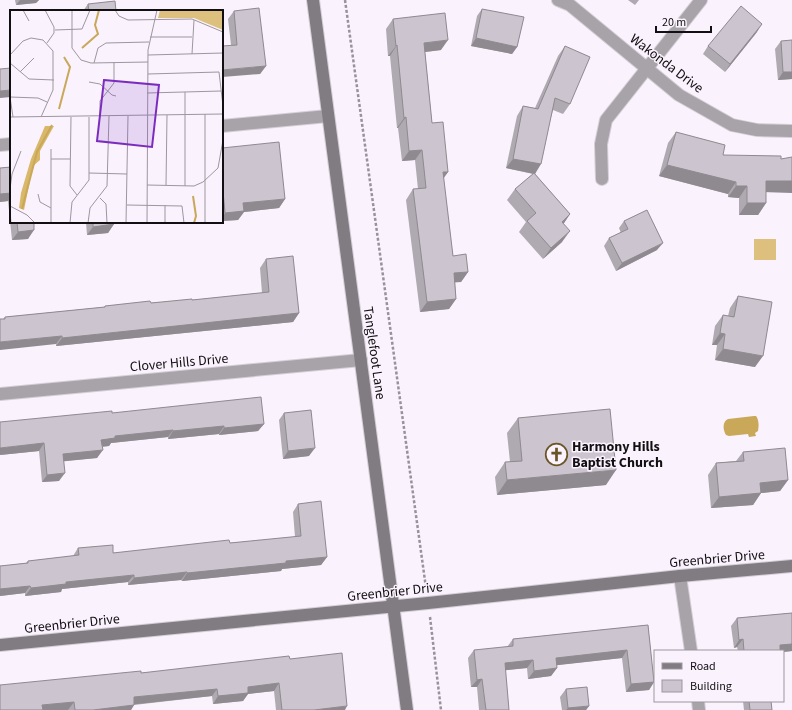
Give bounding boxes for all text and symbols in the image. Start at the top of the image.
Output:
scale bar [656,8,711,34]
inset map [10,10,223,223]
text: 20 m [662,14,686,31]
street label: Wakonda Drive [625,29,707,98]
street label: Tanglefoot Lane [358,305,390,401]
street label: Clover Hills Drive [129,349,229,377]
place label: Harmony Hills Baptist Church [572,437,663,473]
church icon: Harmony Hills Baptist Church [543,441,569,467]
street label: Greenbrier Drive [668,545,766,573]
street label: Greenbrier Drive [346,577,444,607]
street label: Greenbrier Drive [23,609,121,639]
legend [654,650,784,702]
text: Road [690,658,716,675]
text: Building [690,678,732,695]

